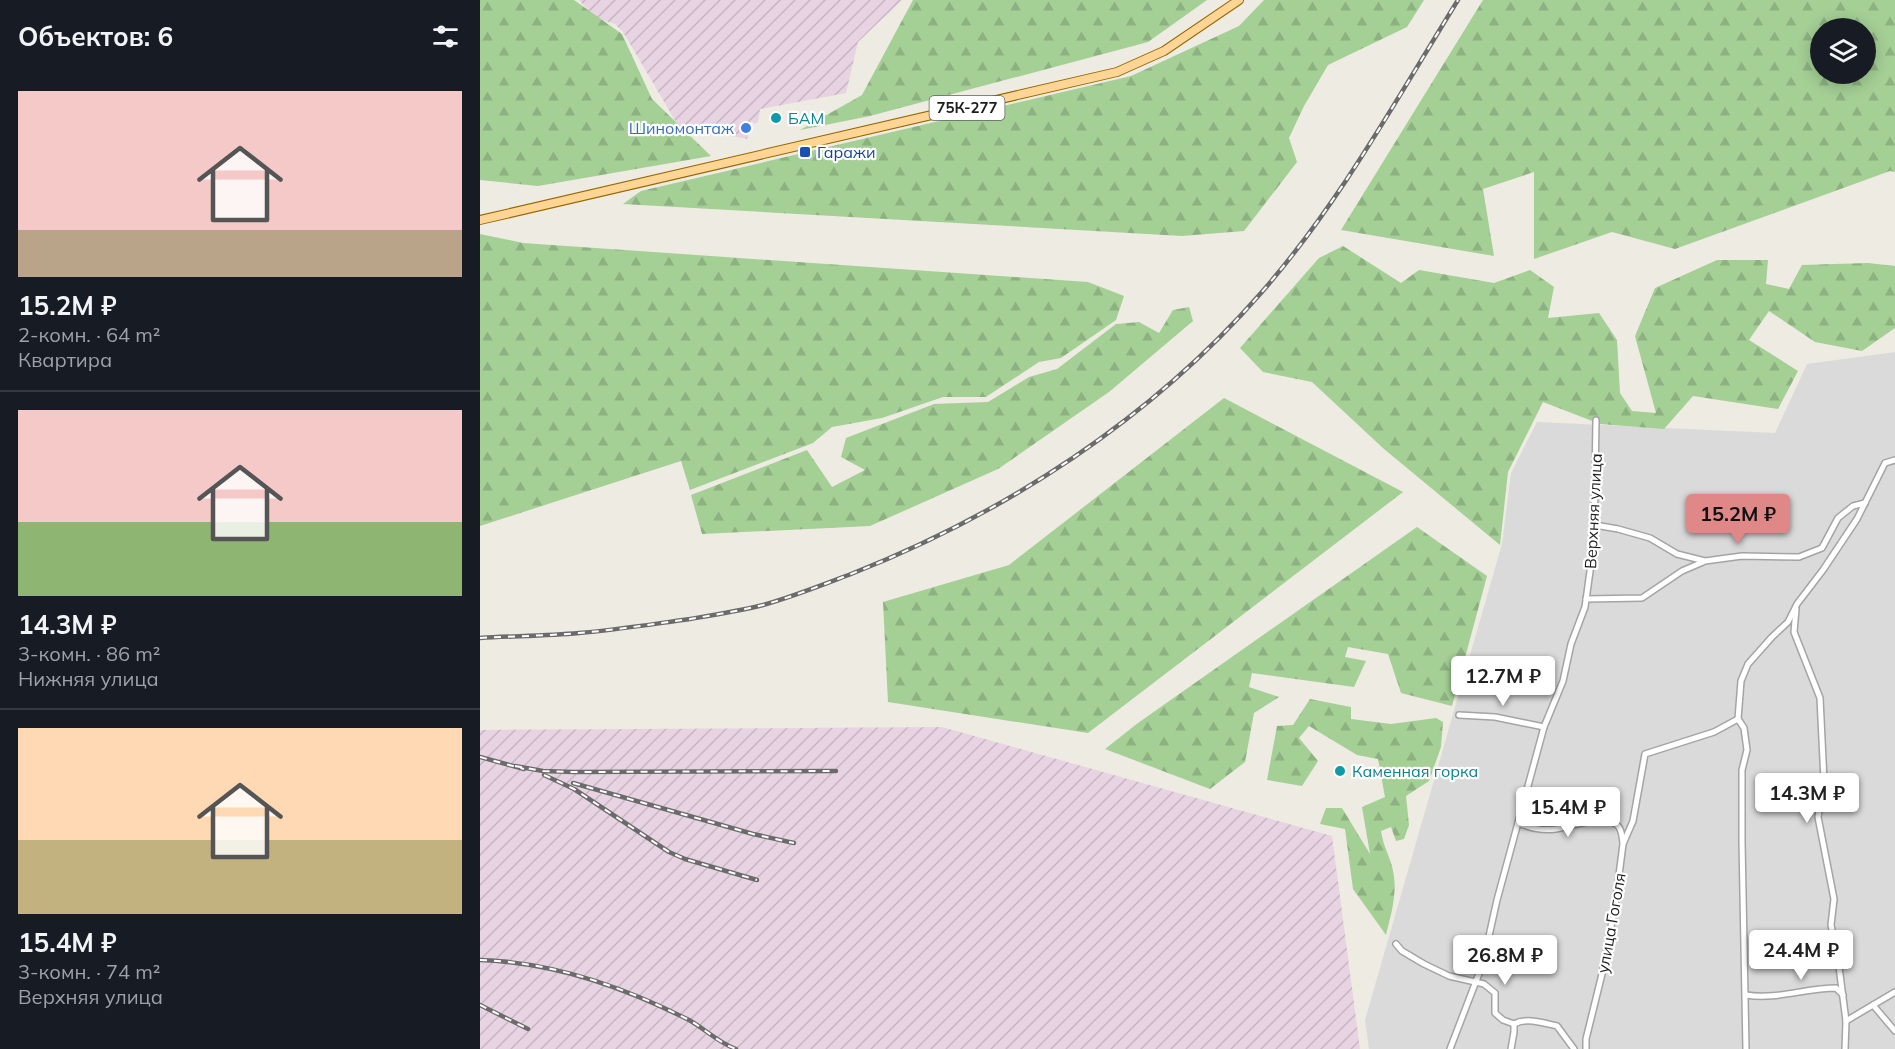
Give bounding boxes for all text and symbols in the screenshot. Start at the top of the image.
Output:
map controls [1810,18,1876,84]
button: layers [1810,18,1876,84]
text: Объектов: 6 [18,20,173,53]
icon: filters [429,20,462,53]
road number: 75К-277 [930,96,1004,120]
place label: БАМ [788,108,824,128]
marker: БАМ [769,111,783,125]
place label: Шиномонтаж [629,118,734,138]
marker: Шиномонтаж [739,121,753,135]
icon: home [186,130,294,238]
place label: Гаражи [817,142,875,162]
marker: Гаражи [798,145,812,159]
text: 15.2M ₽ [18,289,117,322]
text: 2-комн. · 64 m² [18,322,160,347]
text: Квартира [18,347,112,372]
icon: home [186,449,294,557]
street label: Верхняя улица [1580,453,1606,569]
pin: 15.2M ₽ [1683,494,1793,545]
text: 15.2M ₽ [1700,501,1776,526]
text: 14.3M ₽ [18,608,117,641]
text: 3-комн. · 86 m² [18,641,160,666]
pin: 12.7M ₽ [1448,656,1558,707]
text: 12.7M ₽ [1465,663,1541,688]
text: Нижняя улица [18,666,159,691]
place label: Каменная горка [1352,761,1478,781]
marker: Каменная горка [1333,764,1347,778]
icon: home [186,767,294,875]
pin: 14.3M ₽ [1752,773,1862,824]
text: 14.3M ₽ [1769,780,1845,805]
pin: 15.4M ₽ [1513,787,1623,838]
text: 15.4M ₽ [1530,794,1606,819]
street label: улица Гоголя [1592,871,1630,975]
text: 15.4M ₽ [18,926,117,959]
pin: 24.4M ₽ [1746,930,1856,981]
pin: 26.8M ₽ [1450,935,1560,986]
text: 24.4M ₽ [1763,937,1839,962]
text: 26.8M ₽ [1467,942,1543,967]
text: 3-комн. · 74 m² [18,959,160,984]
text: Верхняя улица [18,984,163,1009]

